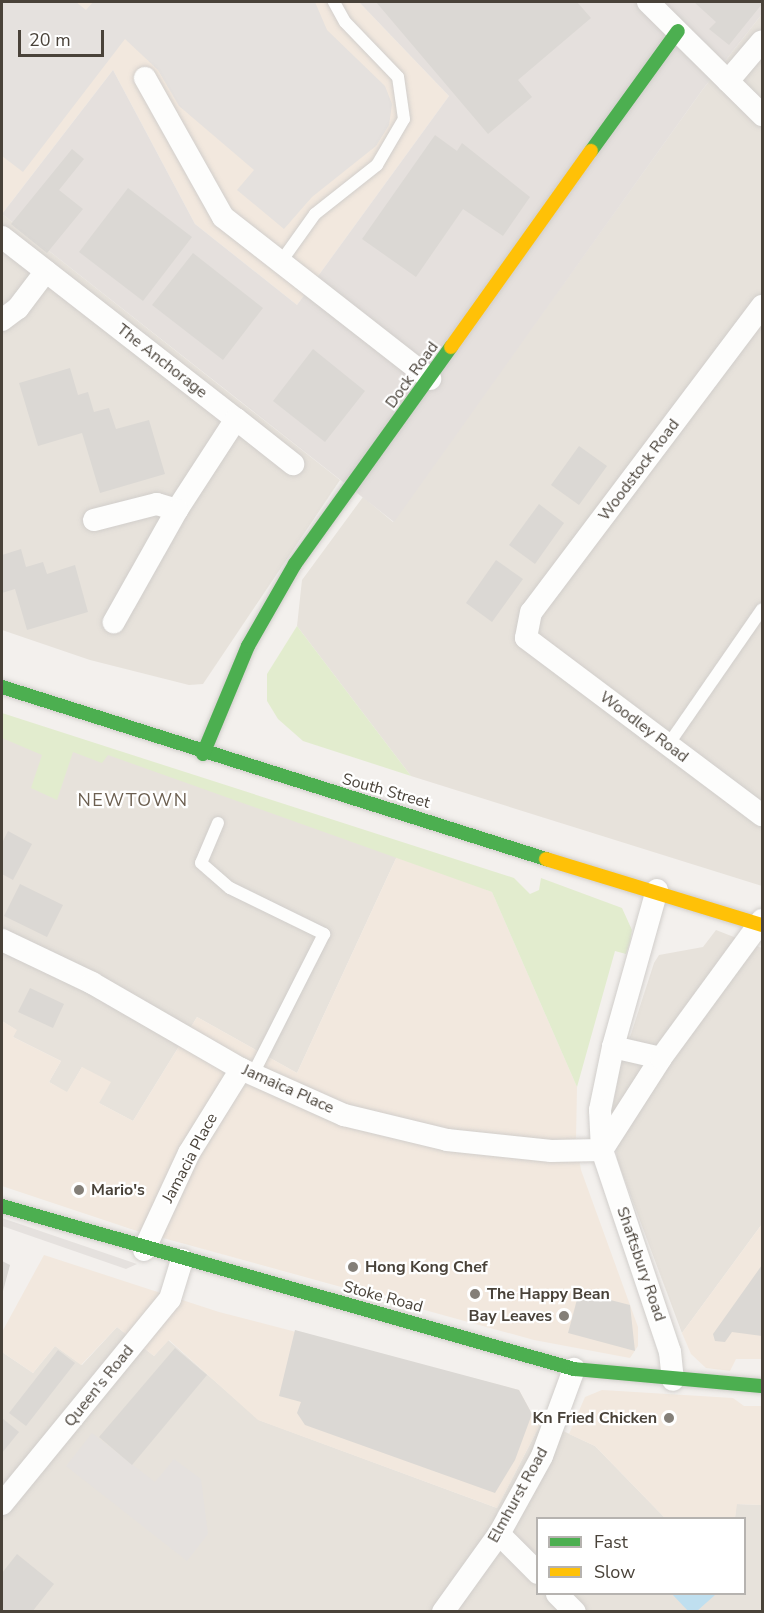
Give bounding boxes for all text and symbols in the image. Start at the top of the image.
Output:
scale bar [21,18,106,56]
text: 20 m [29,28,71,52]
street label: The Anchorage [113,320,211,402]
street label: Dock Road [381,338,443,412]
street label: Woodstock Road [594,415,684,525]
street label: Woodley Road [596,687,692,767]
street label: South Street [340,769,432,813]
district label: NEWTOWN [78,789,188,811]
street label: Jamaica Place [239,1060,337,1118]
street label: Jamacia Place [158,1110,222,1206]
place label: Mario's [91,1180,145,1200]
marker: Mario's [72,1183,86,1197]
street label: Shaftsbury Road [612,1204,670,1324]
place label: Hong Kong Chef [365,1257,488,1277]
marker: Hong Kong Chef [346,1260,360,1274]
street label: Stoke Road [341,1277,425,1317]
place label: The Happy Bean [487,1284,610,1304]
marker: The Happy Bean [468,1287,482,1301]
place label: Bay Leaves [469,1306,552,1326]
marker: Bay Leaves [557,1309,571,1323]
street label: Queen's Road [60,1341,138,1431]
place label: Kn Fried Chicken [533,1408,657,1428]
marker: Kn Fried Chicken [662,1411,676,1425]
street label: Elmhurst Road [484,1444,552,1546]
legend [536,1517,746,1595]
text: Fast [594,1530,628,1554]
text: Slow [594,1560,635,1584]

